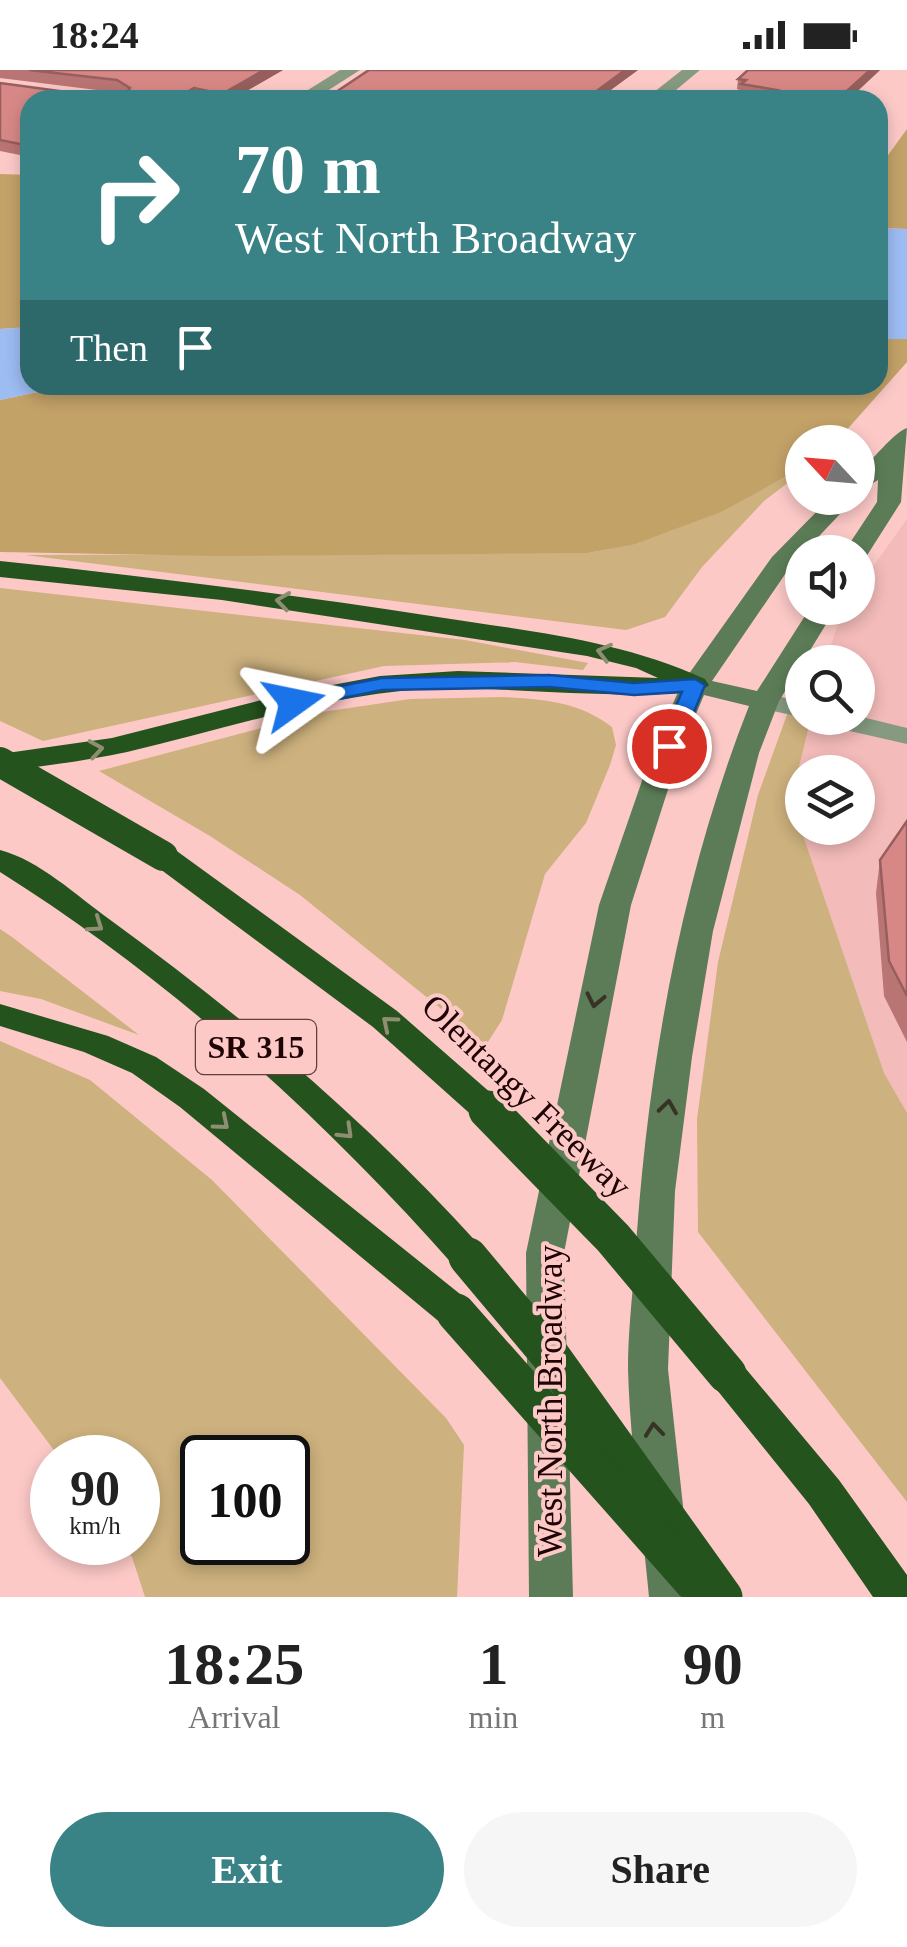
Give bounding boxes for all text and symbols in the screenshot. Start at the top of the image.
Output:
text: 18:24 [50,14,139,56]
icon: right [70,130,200,260]
text: 70 m [235,131,381,208]
text: West North Broadway [235,213,636,263]
icon: arrive [168,320,223,375]
text: Then [70,327,148,369]
north arrow [785,425,875,515]
map controls [785,425,875,845]
button: sound [785,535,875,625]
one-way arrow [274,591,290,612]
one-way arrow [596,643,613,664]
button: search [785,645,875,735]
position arrow [242,650,346,754]
pin [627,704,712,789]
icon: arrive [642,719,697,774]
one-way arrow [88,739,105,760]
button: layers [785,755,875,845]
one-way arrow [85,913,103,931]
street label: Olentangy Freeway [414,987,639,1206]
one-way arrow [585,991,606,1008]
one-way arrow [382,1017,400,1035]
road number: SR 315 [196,1020,316,1074]
one-way arrow [657,1098,678,1114]
one-way arrow [211,1112,229,1130]
one-way arrow [335,1120,353,1138]
street label: West North Broadway [531,1244,570,1557]
one-way arrow [644,1422,666,1438]
speed limit sign: 100 [180,1435,310,1565]
text: 90 [70,1460,120,1516]
text: km/h [69,1512,121,1539]
text: 18:25 [164,1631,304,1697]
text: 1 [478,1631,508,1697]
text: 90 [683,1631,743,1697]
text: Arrival [188,1699,280,1735]
text: min [469,1699,518,1735]
text: m [700,1699,725,1735]
button: Exit [50,1812,444,1927]
button: Share [464,1812,857,1927]

